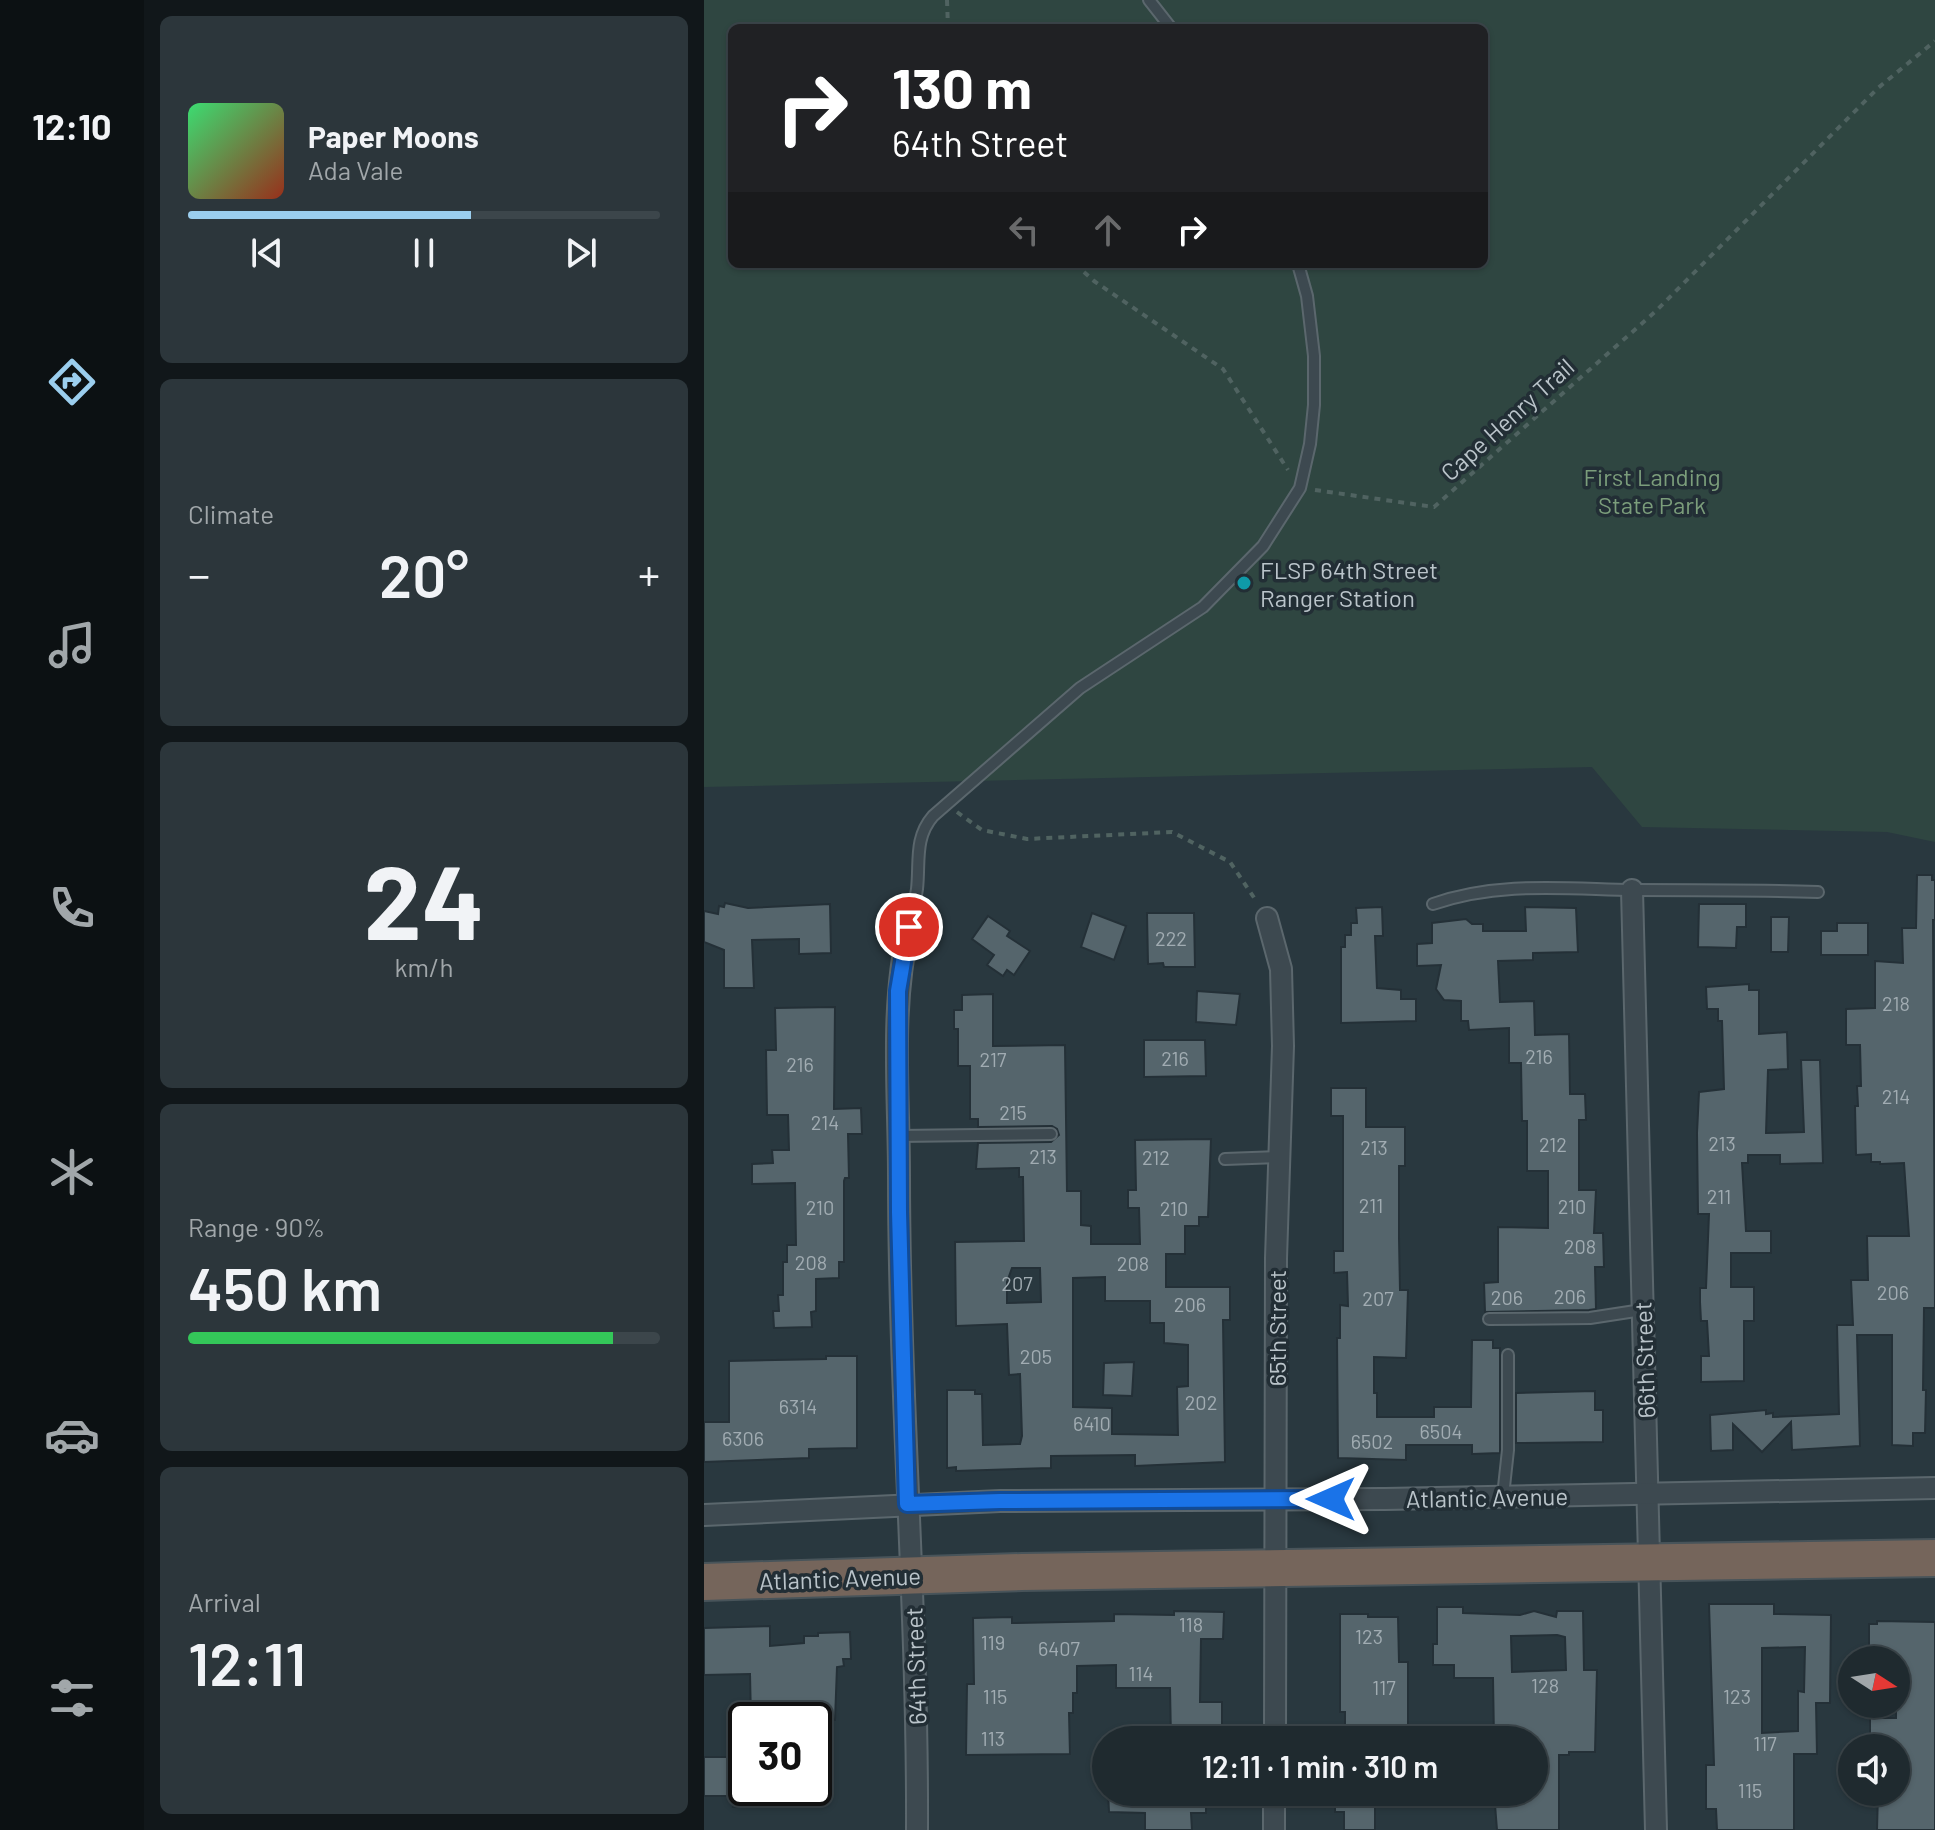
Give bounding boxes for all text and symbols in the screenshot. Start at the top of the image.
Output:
text: 130 m [892,53,1032,120]
icon: right [760,56,864,160]
text: 12:10 [32,104,112,147]
text: Paper Moons [308,118,479,154]
text: 64th Street [892,121,1068,164]
text: Ada Vale [308,154,403,185]
icon: left [1002,208,1046,252]
icon: ahead [1086,208,1130,252]
icon: right [1170,208,1214,252]
icon: previous [245,231,289,275]
icon: pause [402,231,446,275]
icon: next [559,231,603,275]
street label: Cape Henry Trail [1434,352,1580,486]
icon: directions [44,354,100,410]
park label: First Landing State Park [1583,462,1721,519]
text: Climate [188,498,274,529]
text: 20° [379,538,469,610]
text: − [188,547,210,600]
text: + [638,547,660,600]
place label: FLSP 64th Street Ranger Station [1260,555,1438,612]
marker: FLSP 64th Street Ranger Station [1235,574,1253,592]
icon: music [44,617,100,673]
text: 24 [363,836,485,961]
icon: phone [44,880,100,936]
pin [875,893,943,961]
icon: arrive [887,905,931,949]
house number: 222 [1155,926,1187,950]
text: km/h [395,951,453,982]
house number: 218 [1882,991,1910,1015]
house number: 216 [1525,1044,1553,1068]
house number: 216 [1161,1046,1189,1070]
house number: 217 [980,1047,1007,1071]
house number: 216 [786,1052,814,1076]
house number: 214 [1882,1084,1910,1108]
house number: 215 [999,1100,1027,1124]
house number: 214 [811,1110,839,1134]
house number: 213 [1708,1131,1736,1155]
house number: 212 [1539,1132,1567,1156]
house number: 213 [1360,1135,1388,1159]
icon: climate [44,1144,100,1200]
house number: 213 [1029,1144,1057,1168]
house number: 212 [1142,1145,1170,1169]
house number: 211 [1707,1184,1731,1208]
house number: 211 [1359,1193,1383,1217]
house number: 210 [1558,1194,1586,1218]
house number: 210 [806,1195,834,1219]
house number: 210 [1160,1196,1188,1220]
text: Range · 90% [188,1211,325,1242]
house number: 208 [1564,1234,1596,1258]
house number: 208 [795,1250,827,1274]
text: 450 km [188,1251,382,1323]
house number: 208 [1117,1251,1149,1275]
street label: 65th Street [1262,1270,1291,1386]
house number: 207 [1001,1271,1033,1295]
house number: 206 [1877,1280,1909,1304]
house number: 206 [1554,1284,1586,1308]
house number: 206 [1491,1285,1523,1309]
house number: 207 [1362,1286,1394,1310]
house number: 206 [1174,1292,1206,1316]
street label: 66th Street [1627,1301,1661,1419]
house number: 205 [1020,1344,1052,1368]
house number: 202 [1185,1390,1217,1414]
house number: 6314 [779,1394,817,1418]
icon: car [44,1407,100,1463]
house number: 6410 [1073,1411,1111,1435]
house number: 6504 [1420,1419,1462,1443]
house number: 6306 [722,1426,764,1450]
house number: 6502 [1351,1429,1393,1453]
position arrow [1289,1457,1373,1541]
street label: Atlantic Avenue [1406,1481,1568,1513]
street label: Atlantic Avenue [758,1561,922,1595]
text: Arrival [188,1586,261,1617]
street label: 64th Street [898,1607,932,1725]
house number: 118 [1179,1612,1203,1636]
house number: 123 [1355,1624,1383,1648]
text: 12:11 [188,1626,306,1698]
house number: 119 [981,1630,1005,1654]
house number: 6407 [1038,1636,1081,1660]
north arrow [1838,1646,1910,1718]
map controls [1838,1646,1910,1806]
house number: 114 [1128,1661,1154,1685]
icon: filters [44,1670,100,1726]
house number: 128 [1531,1673,1559,1697]
house number: 117 [1372,1675,1396,1699]
house number: 115 [983,1684,1007,1708]
house number: 123 [1723,1684,1751,1708]
speed limit sign: 30 [728,1702,832,1806]
house number: 113 [981,1726,1005,1750]
house number: 117 [1753,1731,1777,1755]
button: sound [1838,1734,1910,1806]
text: 12:11 · 1 min · 310 m [1202,1748,1438,1784]
house number: 115 [1738,1778,1762,1802]

